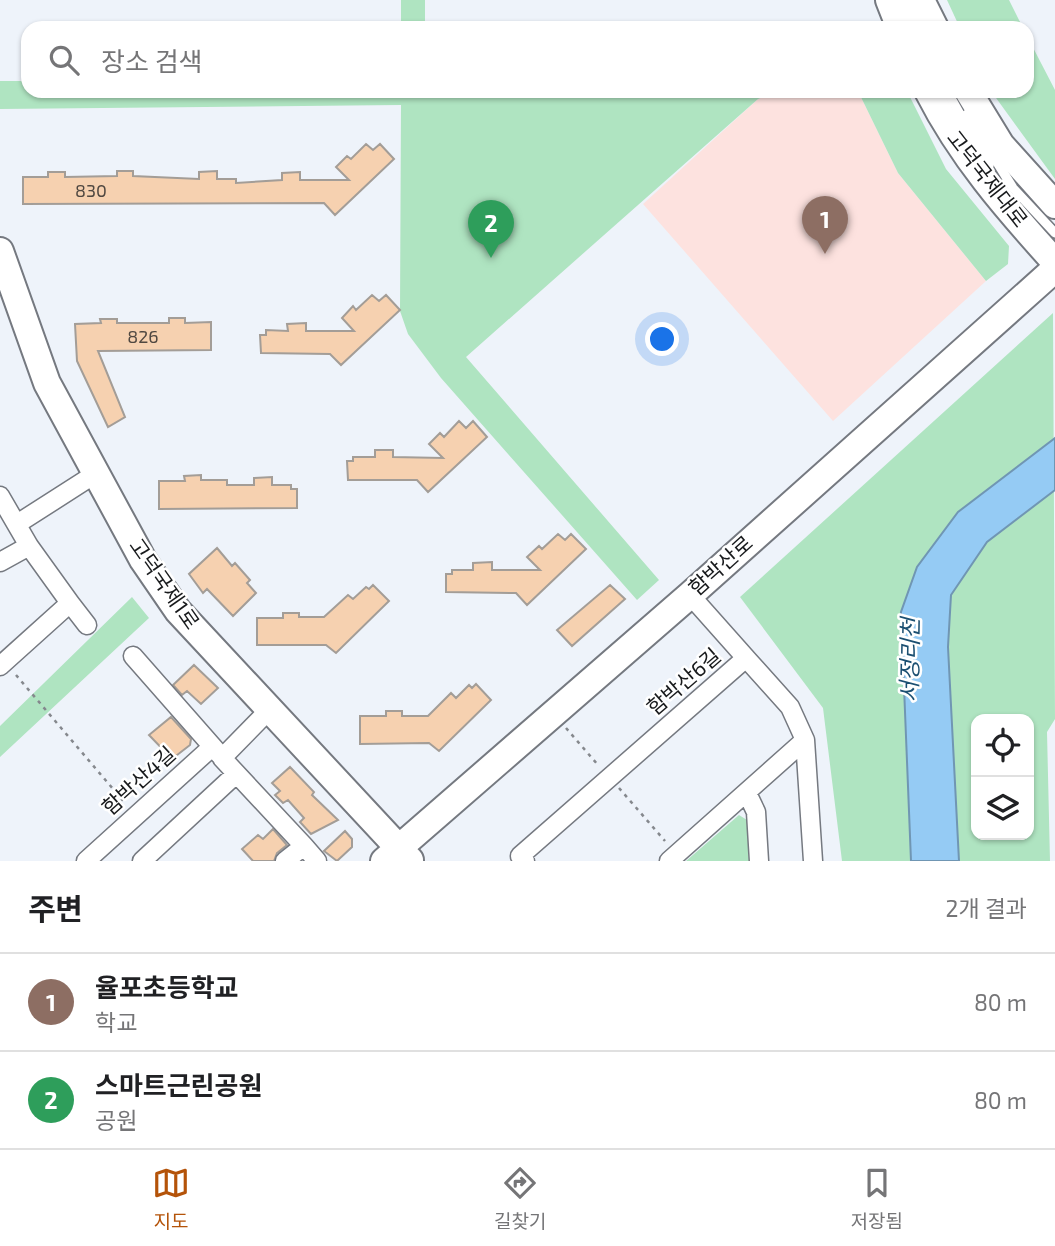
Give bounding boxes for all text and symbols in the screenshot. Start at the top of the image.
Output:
search box [21,21,1034,98]
icon: search [45,41,83,79]
text: 장소 검색 [101,45,202,76]
street label: 고덕국제대로 [943,125,1034,231]
house number: 830 [75,179,107,201]
pin: 1 [802,196,848,254]
pin: 2 [468,200,514,258]
your location [645,322,679,356]
house number: 826 [127,325,159,347]
street label: 함박산로 [683,530,757,600]
street label: 고덕국제1로 [125,533,206,633]
water label: 서정리천 [894,615,924,703]
street label: 함박산6길 [641,642,725,720]
map controls [971,714,1034,840]
button: locate [971,714,1034,777]
street label: 함박산4길 [96,740,180,819]
button: layers [971,777,1034,840]
text: 주변 [28,890,83,926]
text: 2개 결과 [945,894,1027,922]
text: 율포초등학교 [95,971,239,1002]
text: 1 [46,988,56,1016]
text: 80 m [974,988,1027,1016]
text: 학교 [95,1008,137,1036]
text: 스마트근린공원 [95,1069,262,1100]
text: 2 [44,1086,58,1114]
text: 80 m [974,1086,1027,1114]
text: 공원 [95,1106,137,1134]
tab: 지도 [152,1164,190,1233]
tab: 길찾기 [494,1164,547,1233]
tab: 저장됨 [851,1164,903,1233]

